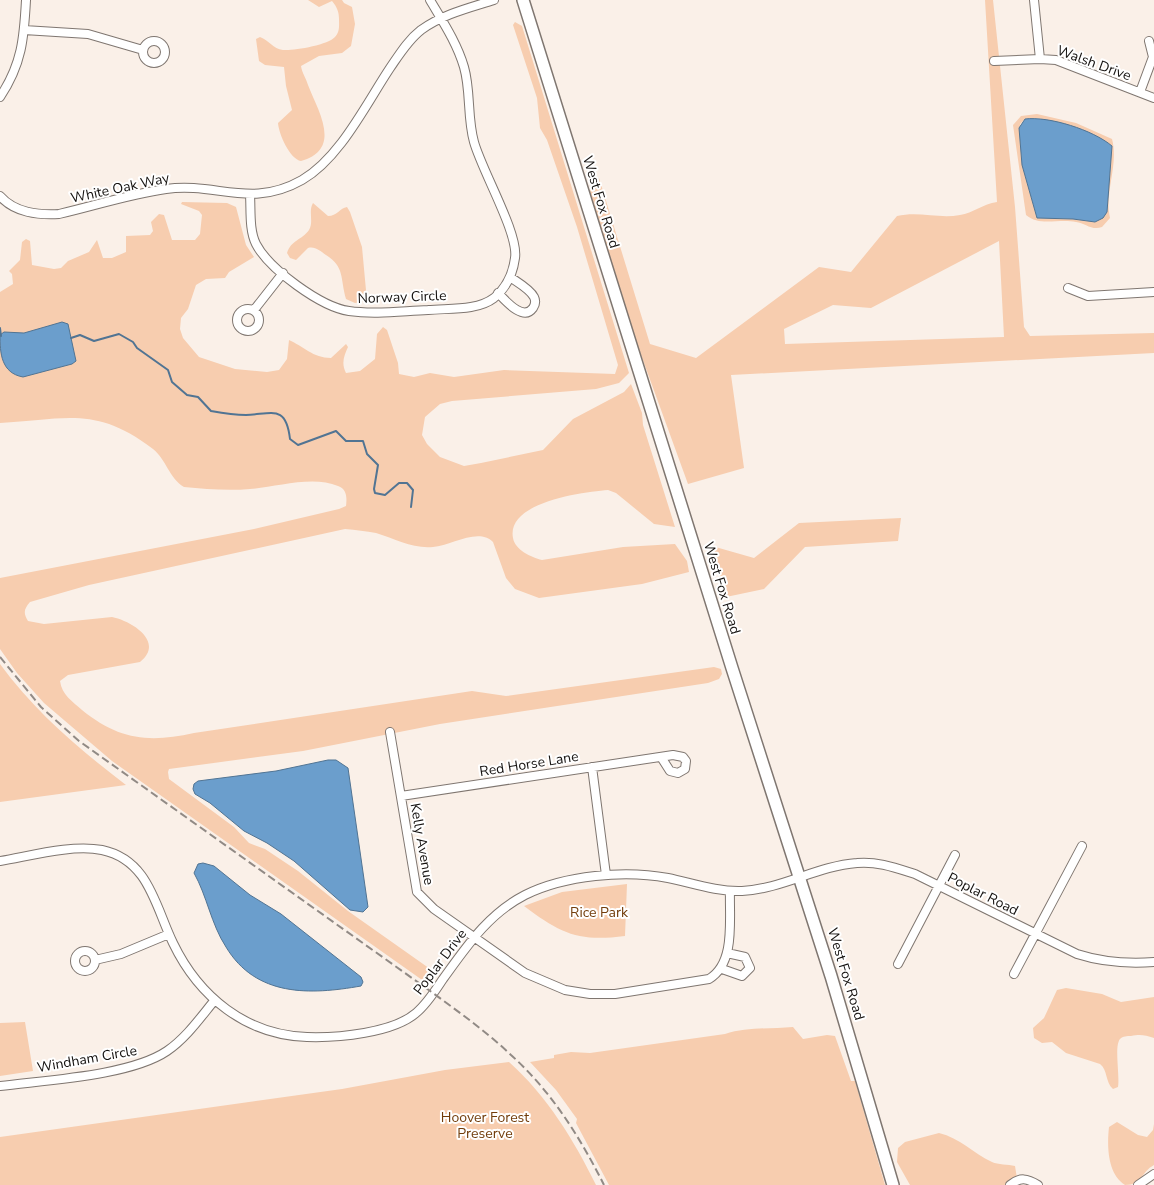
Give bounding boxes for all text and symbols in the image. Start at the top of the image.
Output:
street label: Walsh Drive [1054,41,1134,85]
street label: West Fox Road [578,153,624,251]
street label: White Oak Way [69,168,172,208]
street label: Norway Circle [357,286,447,308]
street label: West Fox Road [699,539,745,637]
street label: Red Horse Lane [478,747,580,781]
street label: Kelly Avenue [405,802,439,886]
street label: Poplar Road [944,868,1022,920]
park label: Rice Park [570,903,629,922]
street label: Poplar Drive [409,925,471,999]
street label: West Fox Road [823,925,869,1023]
street label: Windham Circle [35,1041,139,1077]
park label: Hoover Forest Preserve [441,1108,529,1143]

